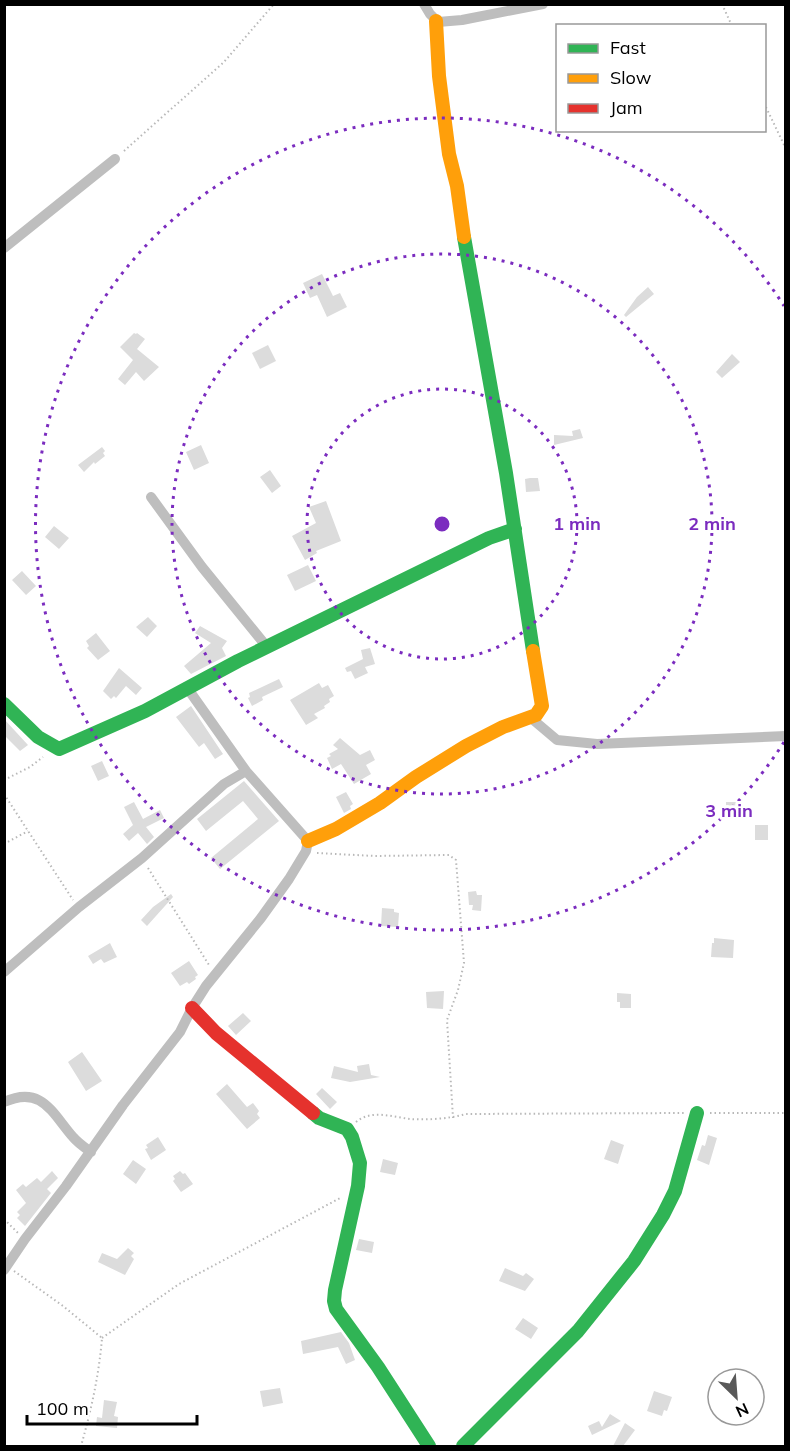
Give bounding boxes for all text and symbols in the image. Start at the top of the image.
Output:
legend [556,24,766,132]
text: Fast [610,36,646,59]
text: Slow [610,66,652,89]
text: Jam [610,96,643,119]
text: 1 min [553,512,601,535]
text: 2 min [688,512,736,535]
centre of rings [432,514,452,534]
text: 3 min [705,799,753,822]
north arrow [706,1367,766,1427]
scale bar [27,1388,196,1426]
text: 100 m [36,1397,89,1420]
text: N [733,1399,752,1422]

